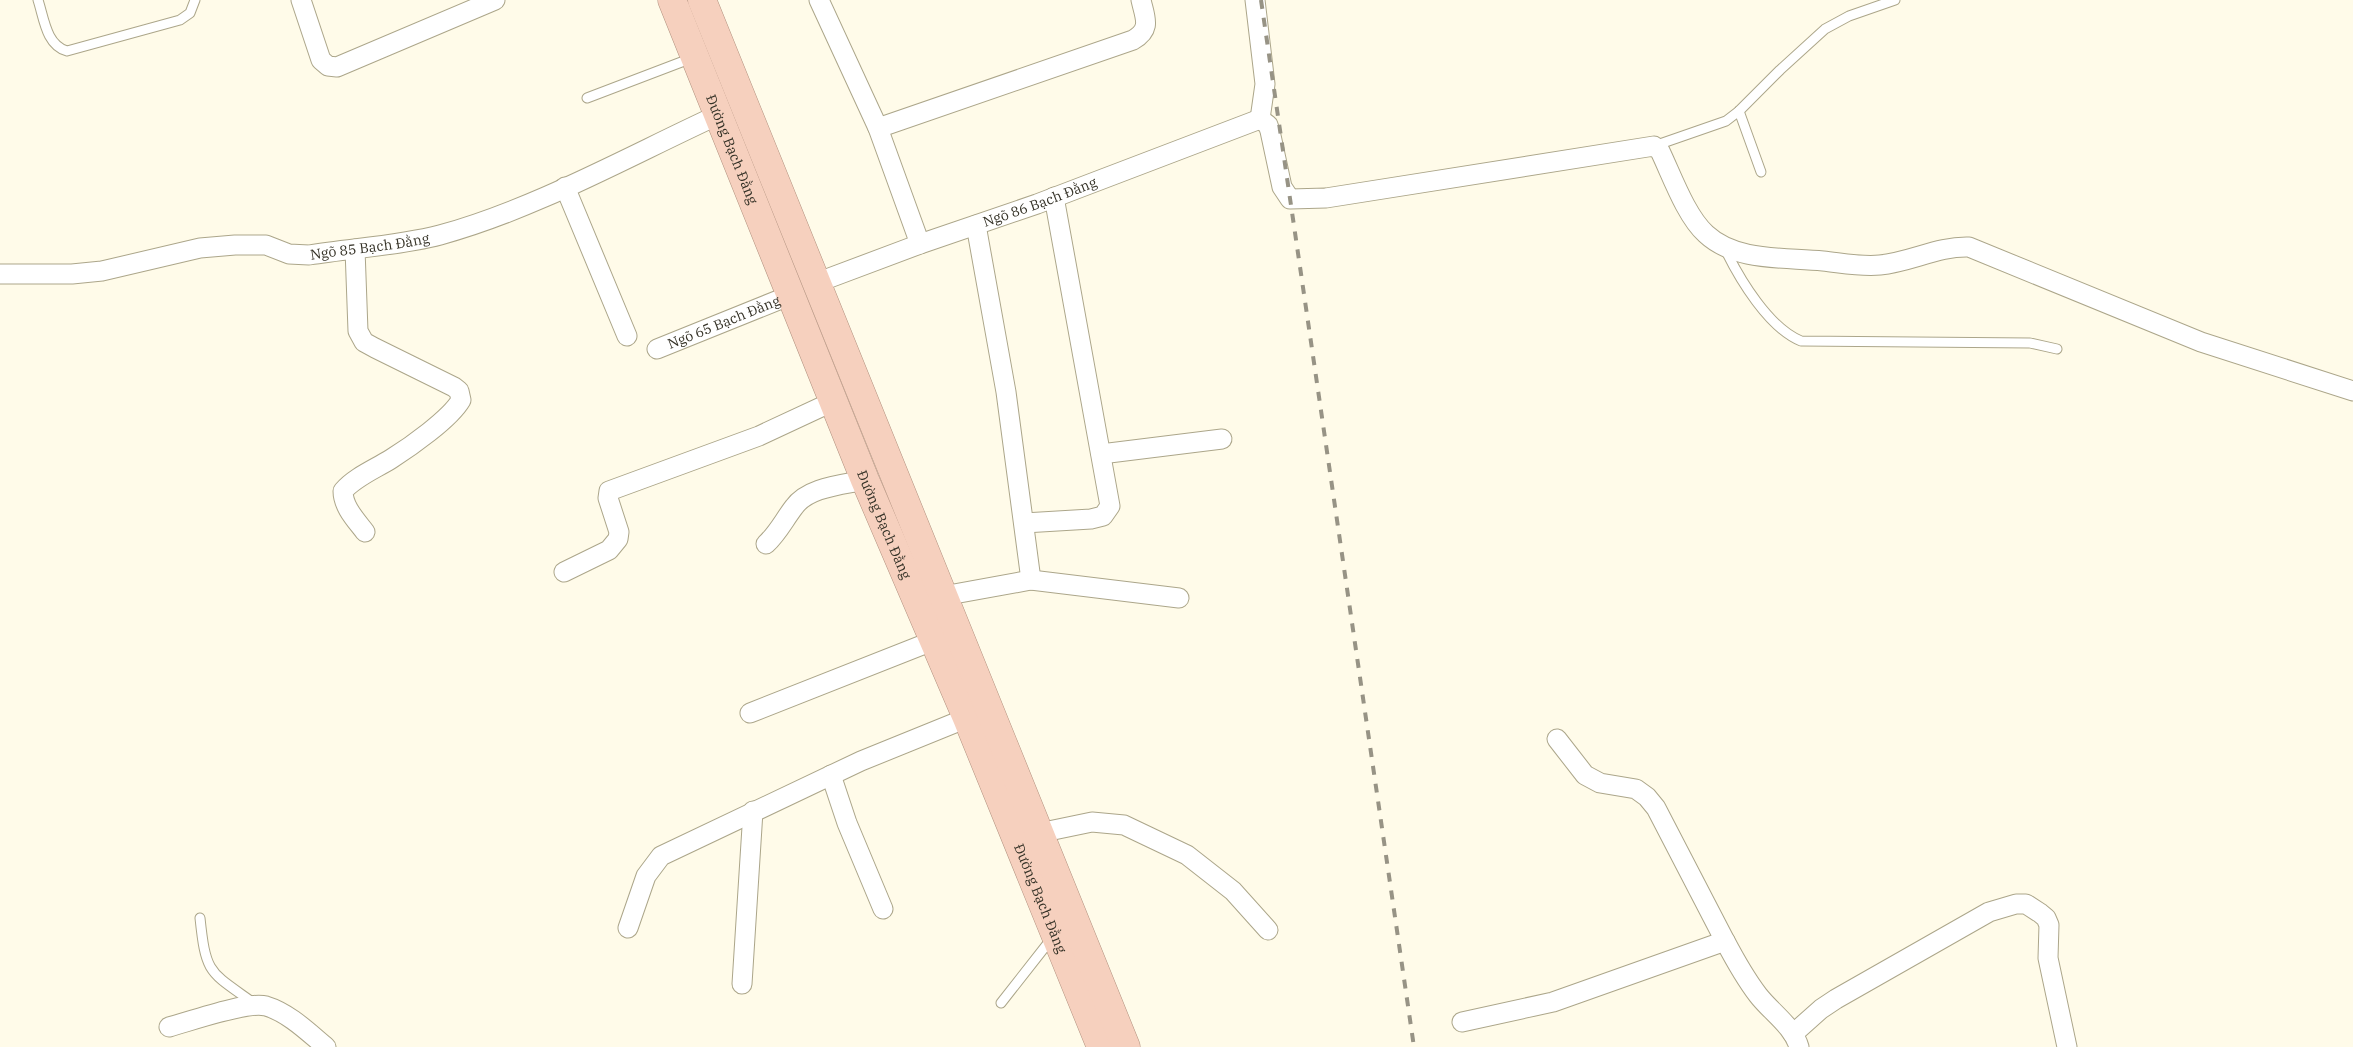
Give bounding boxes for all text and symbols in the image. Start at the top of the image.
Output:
street label: Đường Bạch Đằng [702,92,762,207]
street label: Ngõ 86 Bạch Đằng [980,173,1100,231]
street label: Ngõ 85 Bạch Đằng [309,229,431,264]
street label: Ngõ 65 Bạch Đằng [665,291,783,353]
street label: Đường Bạch Đằng [853,468,916,582]
street label: Đường Bạch Đằng [1010,841,1071,956]

